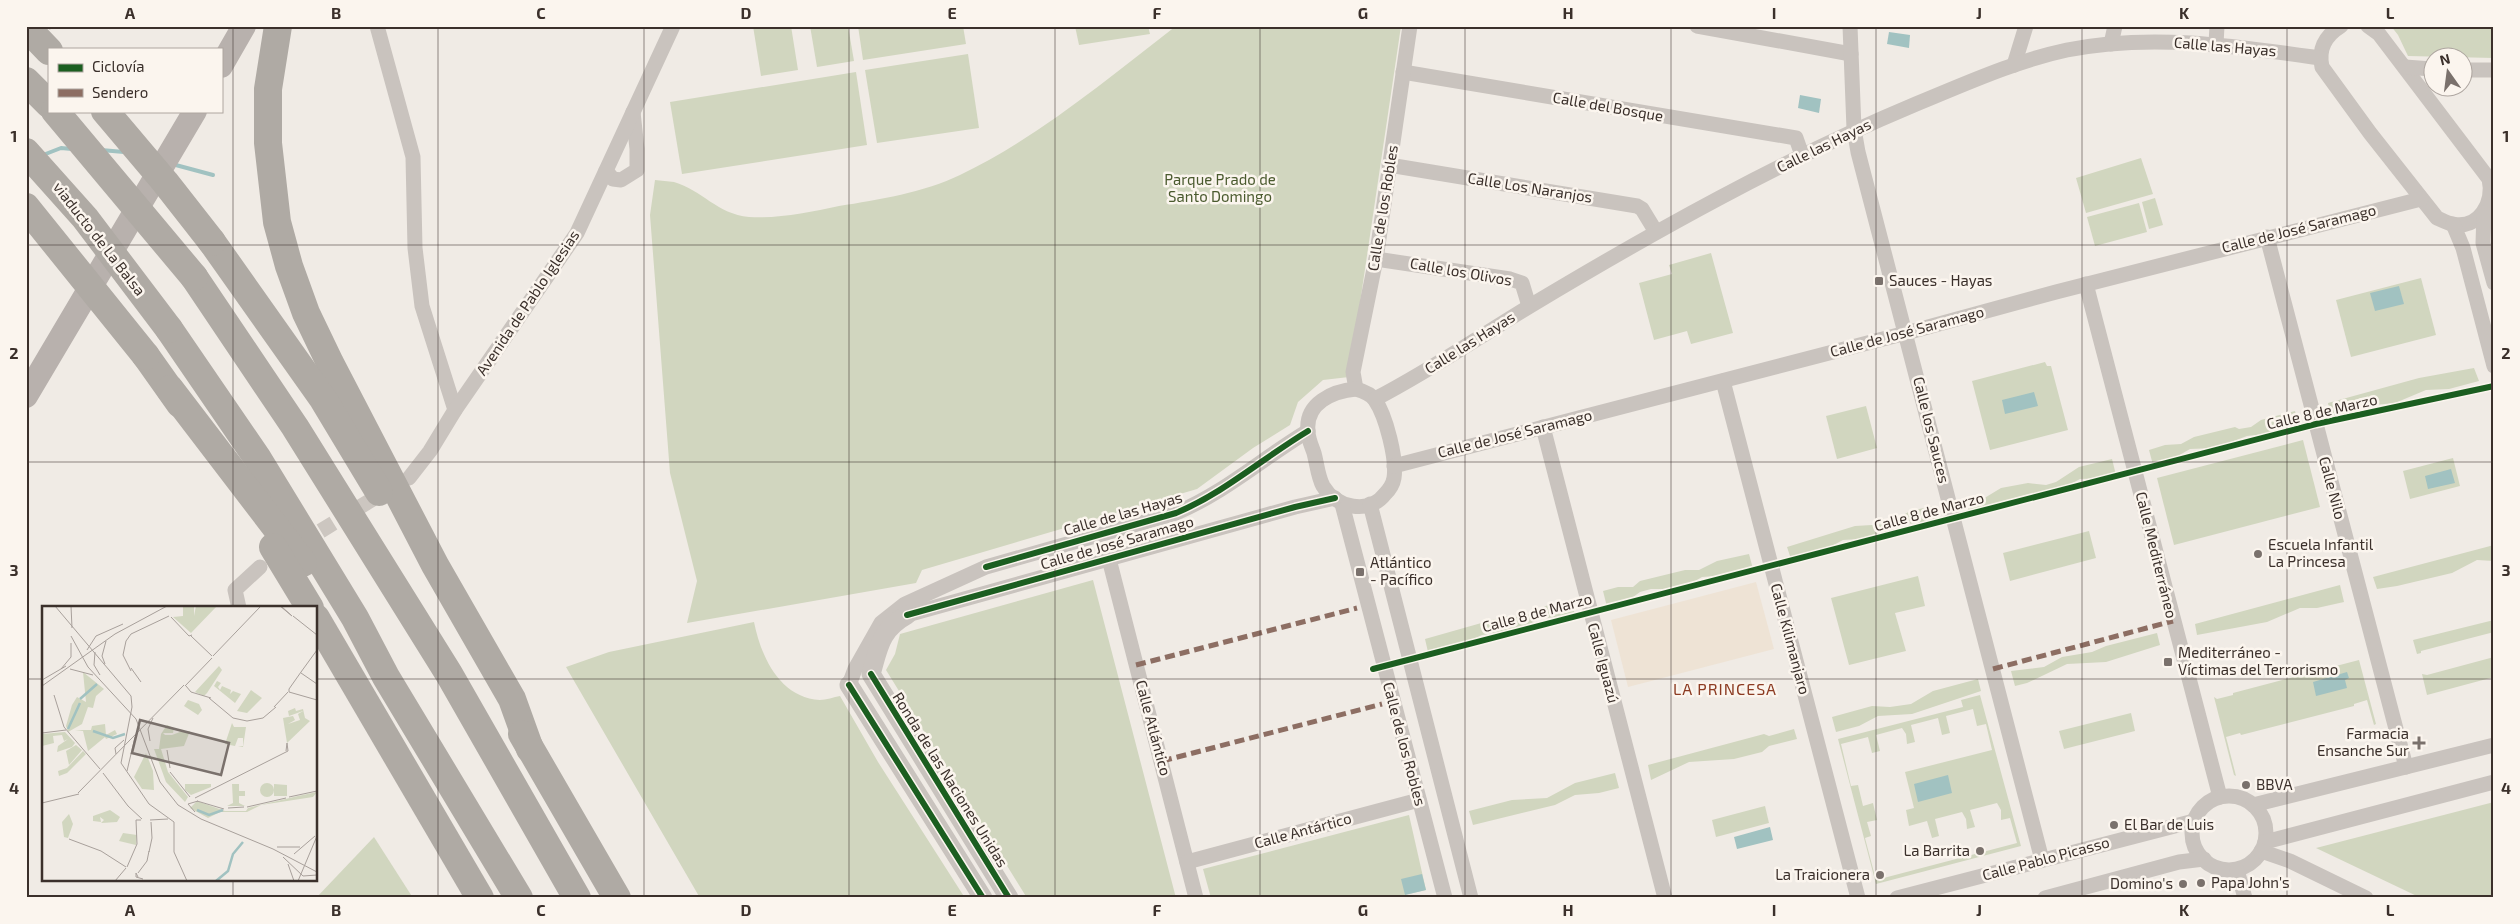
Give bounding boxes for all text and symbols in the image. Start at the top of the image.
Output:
text: A [125,3,136,22]
text: B [331,3,341,22]
text: C [536,3,546,22]
text: D [741,3,752,22]
text: E [947,3,957,22]
text: F [1153,3,1162,22]
text: G [1358,3,1368,22]
text: H [1562,3,1574,22]
text: I [1772,3,1776,22]
text: J [1976,3,1982,22]
text: K [2179,3,2190,22]
text: L [2386,3,2395,22]
street label: Calle las Hayas [2173,33,2277,59]
legend [48,48,222,112]
north arrow [2422,48,2472,98]
text: N [2438,49,2452,68]
text: Ciclovía [92,57,144,75]
text: Sendero [92,83,148,101]
street label: Calle del Bosque [1552,87,1665,125]
street label: Calle las Hayas [1773,114,1874,176]
text: 1 [11,126,17,145]
text: 1 [2503,126,2509,145]
street label: Calle de los Robles [1363,144,1401,272]
street label: Calle Los Naranjos [1466,168,1594,207]
park label: Parque Prado de Santo Domingo [1164,170,1276,205]
street label: viaducto de La Balsa [50,178,150,299]
street label: Calle de José Saramago [2220,200,2378,256]
street label: Avenida de Pablo Iglesias [472,226,583,379]
street label: Calle los Olivos [1409,253,1514,289]
place label: Sauces - Hayas [1889,271,1993,289]
marker: Sauces - Hayas [1873,275,1885,287]
street label: Calle de José Saramago [1828,302,1986,360]
street label: Calle las Hayas [1421,307,1518,377]
text: 2 [9,343,19,362]
text: 2 [2501,343,2511,362]
street label: Calle los Sauces [1910,375,1954,485]
street label: Calle 8 de Marzo [2265,390,2379,433]
street label: Calle de José Saramago [1436,405,1594,461]
street label: Calle Nilo [2316,454,2350,521]
street label: Calle de las Hayas [1061,487,1184,539]
street label: Calle 8 de Marzo [1872,488,1986,534]
street label: Calle Mediterráneo [2133,490,2181,620]
street label: Calle de José Saramago [1038,512,1195,573]
place label: Escuela Infantil La Princesa [2268,535,2374,570]
marker: Escuela Infantil La Princesa [2252,548,2264,560]
place label: Atlántico - Pacífico [1370,553,1433,588]
text: 3 [9,560,19,579]
text: 3 [2501,560,2511,579]
marker: Atlántico - Pacífico [1354,566,1366,578]
street label: Calle Kilimanjaro [1767,581,1814,697]
street label: Calle 8 de Marzo [1480,589,1594,635]
inset map [42,606,318,882]
street label: Calle Iguazú [1585,621,1623,705]
place label: Mediterráneo - Víctimas del Terrorismo [2178,643,2338,678]
marker: Mediterráneo - Víctimas del Terrorismo [2162,656,2174,668]
street label: Calle Atlántico [1133,678,1175,777]
district label: LA PRINCESA [1673,679,1777,698]
street label: Calle de los Robles [1380,680,1430,808]
street label: Ronda de las Naciones Unidas [889,689,1012,870]
place label: Farmacia Ensanche Sur [2317,724,2409,759]
marker: Farmacia Ensanche Sur [2413,737,2425,749]
place label: BBVA [2256,775,2293,793]
text: 4 [9,778,19,797]
text: 4 [2501,778,2511,797]
marker: BBVA [2240,779,2252,791]
street label: Calle Antártico [1252,808,1353,852]
place label: El Bar de Luis [2124,815,2214,833]
marker: El Bar de Luis [2108,819,2120,831]
street label: Calle Pablo Picasso [1980,832,2111,884]
place label: La Barrita [1903,841,1970,859]
marker: La Barrita [1974,845,1986,857]
place label: La Traicionera [1775,865,1870,883]
marker: La Traicionera [1874,869,1886,881]
place label: Papa John's [2211,873,2290,891]
place label: Domino's [2110,874,2173,892]
marker: Papa John's [2195,877,2207,889]
marker: Domino's [2177,878,2189,890]
text: A [125,900,136,919]
text: B [331,900,341,919]
text: C [536,900,546,919]
text: D [741,900,752,919]
text: E [947,900,957,919]
text: F [1153,900,1162,919]
text: G [1358,900,1368,919]
text: H [1562,900,1574,919]
text: I [1772,900,1776,919]
text: J [1976,900,1982,919]
text: K [2179,900,2190,919]
text: L [2386,900,2395,919]

